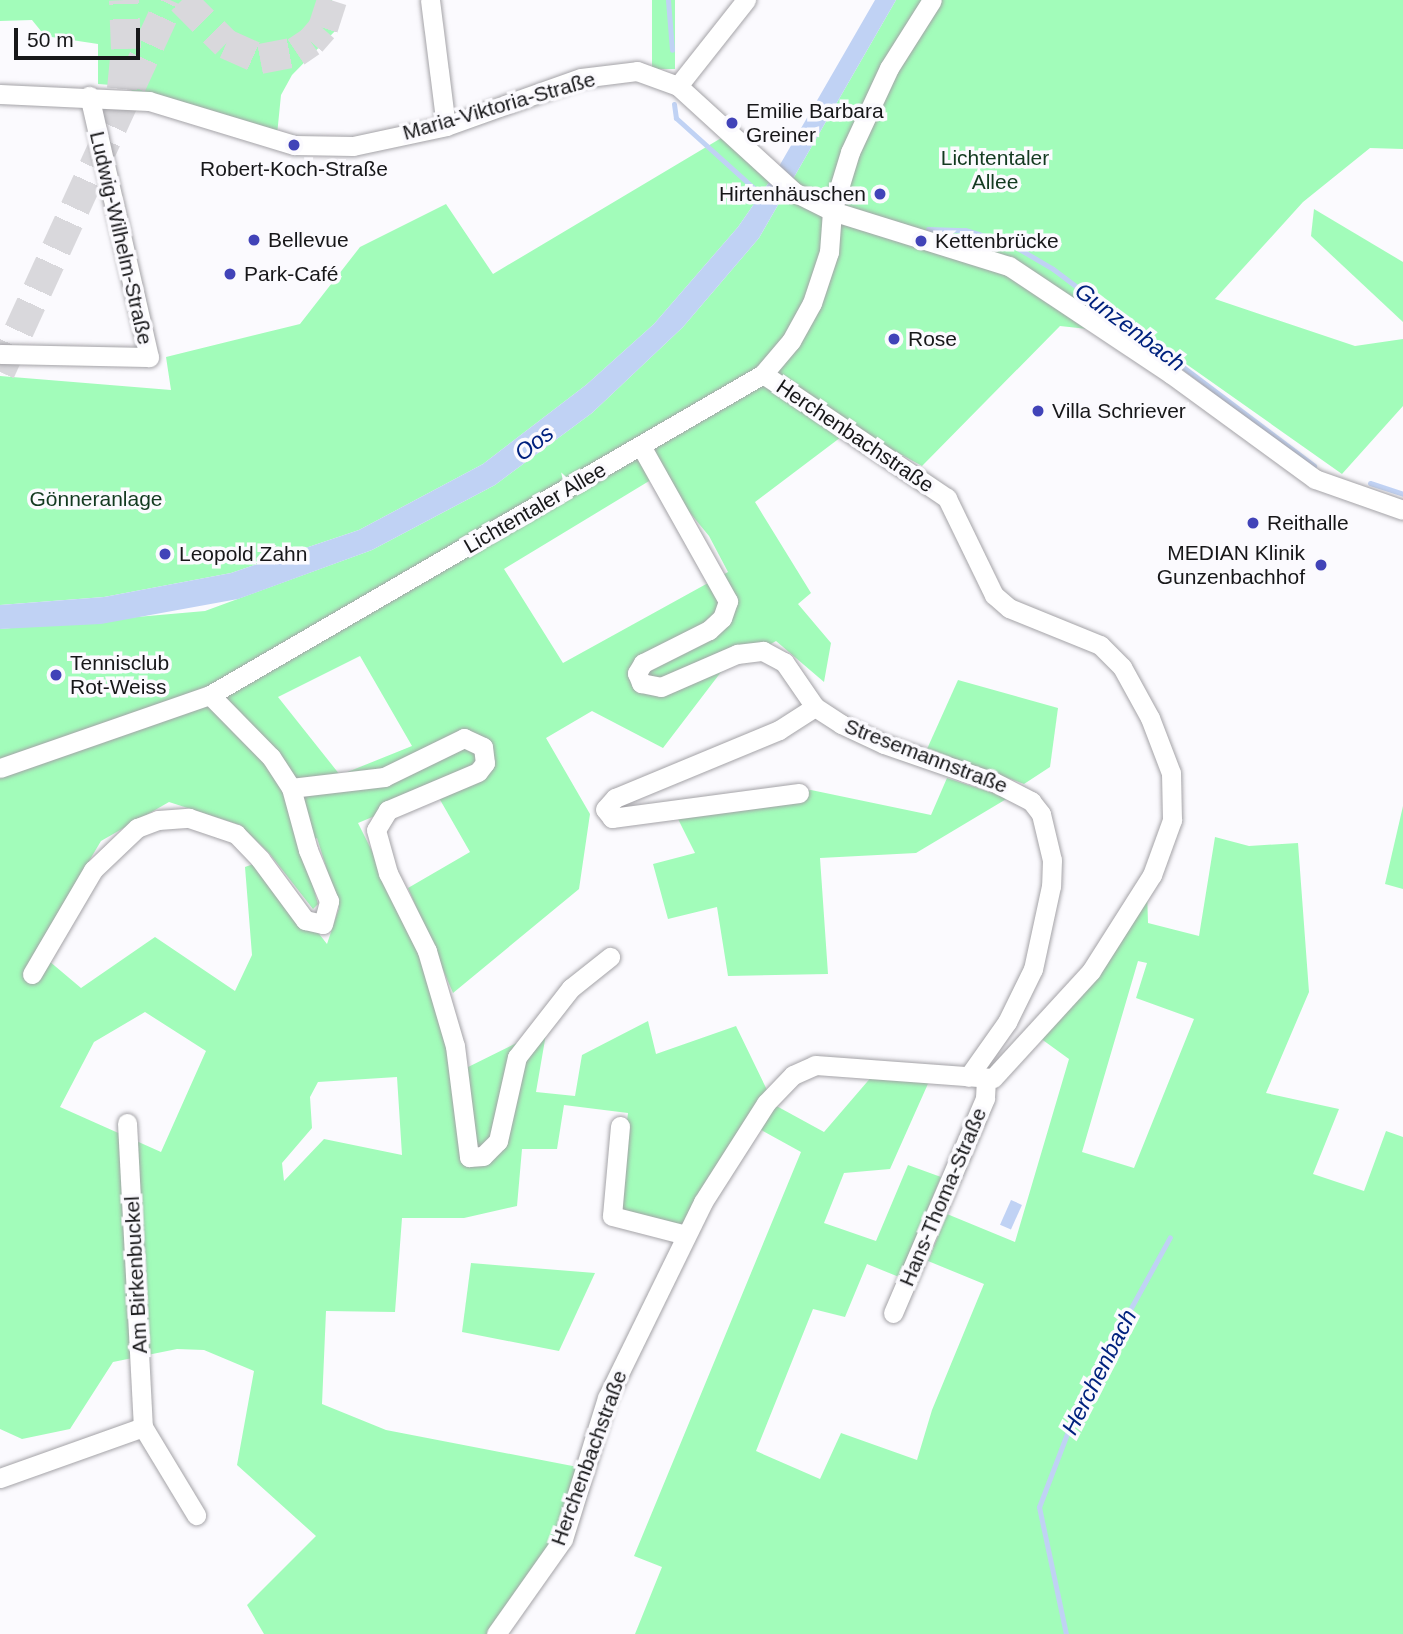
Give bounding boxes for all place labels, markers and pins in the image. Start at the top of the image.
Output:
place label: Emilie Barbara Greiner [746,98,884,148]
marker: Emilie Barbara Greiner [724,115,740,131]
marker: Robert-Koch-Straße [286,137,302,153]
place label: Robert-Koch-Straße [200,156,388,182]
place label: Hirtenhäuschen [719,181,866,207]
marker: Hirtenhäuschen [872,186,888,202]
place label: Bellevue [268,227,349,253]
place label: Kettenbrücke [935,228,1059,254]
marker: Bellevue [246,232,262,248]
marker: Kettenbrücke [913,233,929,249]
place label: Park-Café [244,261,339,287]
marker: Park-Café [222,266,238,282]
place label: Rose [908,326,957,352]
marker: Rose [886,331,902,347]
place label: Villa Schriever [1052,398,1186,424]
marker: Villa Schriever [1030,403,1046,419]
place label: Reithalle [1267,510,1349,536]
marker: Reithalle [1245,515,1261,531]
place label: MEDIAN Klinik Gunzenbachhof [1157,540,1305,590]
place label: Leopold Zahn [179,541,307,567]
marker: Leopold Zahn [157,546,173,562]
marker: MEDIAN Klinik Gunzenbachhof [1311,555,1331,575]
place label: Tennisclub Rot-Weiss [70,650,169,700]
marker: Tennisclub Rot-Weiss [48,667,64,683]

